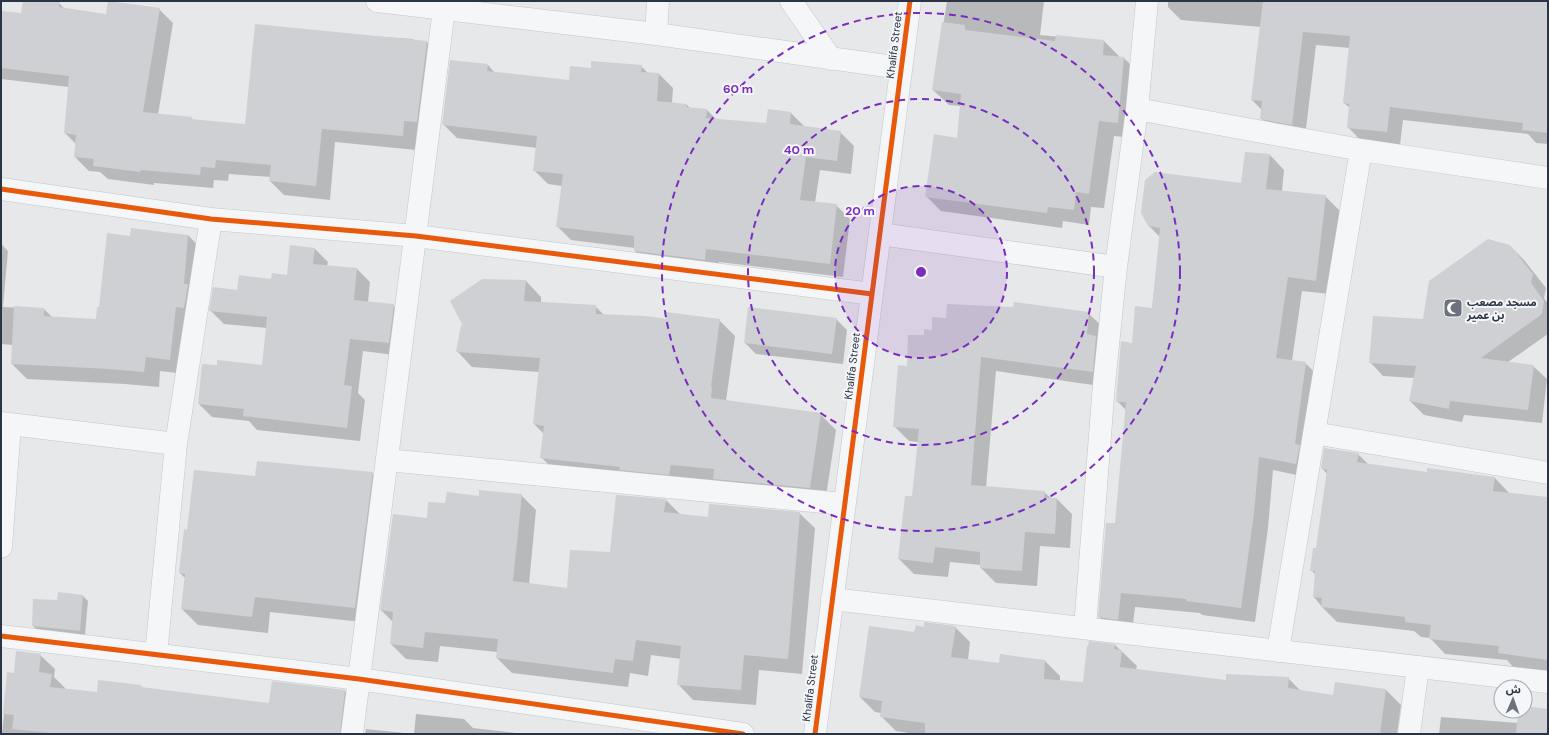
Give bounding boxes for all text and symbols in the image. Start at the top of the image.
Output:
street label: Khalifa Street [883,11,905,79]
text: 60 m [723,81,753,97]
text: 40 m [784,142,814,158]
text: 20 m [845,203,875,219]
centre of rings [914,265,928,279]
place label: مسجد مصعب بن عمير [1466,295,1537,322]
mosque icon: مسجد مصعب بن عمير [1442,297,1464,319]
street label: Khalifa Street [841,332,863,400]
street label: Khalifa Street [799,654,821,722]
north arrow [1493,679,1533,719]
text: ش [1506,682,1521,696]

